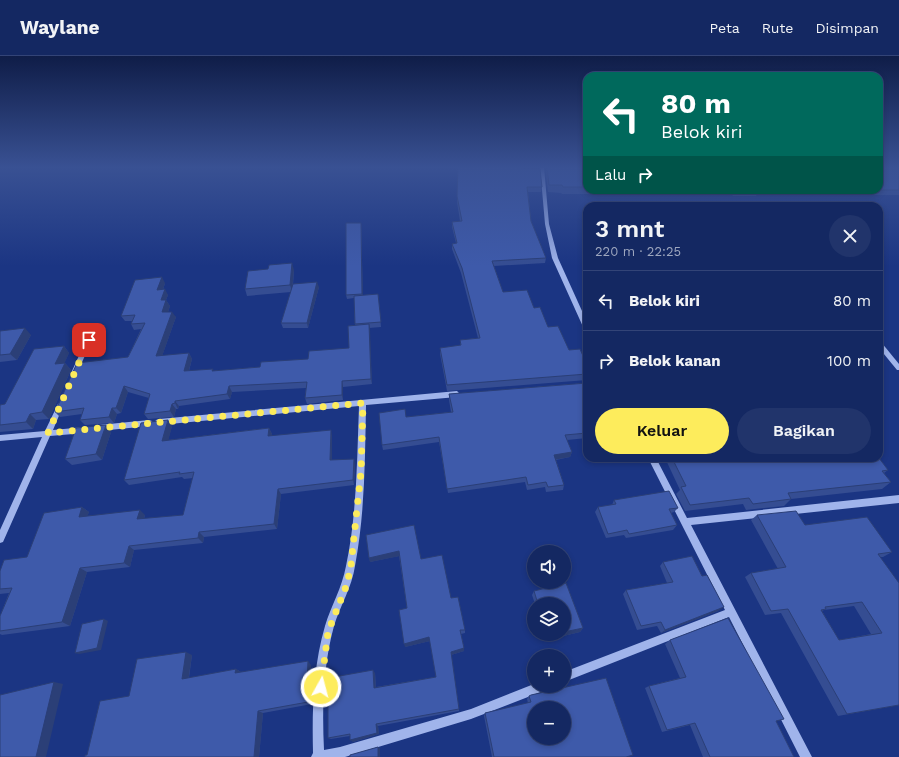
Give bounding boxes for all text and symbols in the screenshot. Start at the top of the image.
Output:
text: Waylane [20,16,99,39]
text: Peta [710,20,740,36]
text: Rute [762,20,793,36]
text: Disimpan [815,20,879,36]
text: 80 m [661,87,731,120]
icon: left [595,88,647,140]
text: Belok kiri [661,121,743,142]
icon: right [634,164,656,186]
text: Lalu [595,166,626,184]
text: 3 mnt [595,215,664,243]
button: close [829,215,871,257]
text: 220 m · 22:25 [595,244,681,259]
icon: left [595,290,617,312]
text: Belok kiri [629,292,700,310]
text: 80 m [833,292,871,310]
pin [72,323,106,357]
icon: arrive [78,329,100,351]
icon: right [595,350,617,372]
text: Belok kanan [629,352,720,370]
text: 100 m [827,352,871,370]
button: Keluar [595,408,729,454]
button: Bagikan [737,408,871,454]
map controls [527,545,571,745]
button: sound [527,545,571,589]
button: layers [527,597,571,641]
button: + [527,649,571,693]
position arrow [300,666,342,708]
button: − [527,701,571,745]

